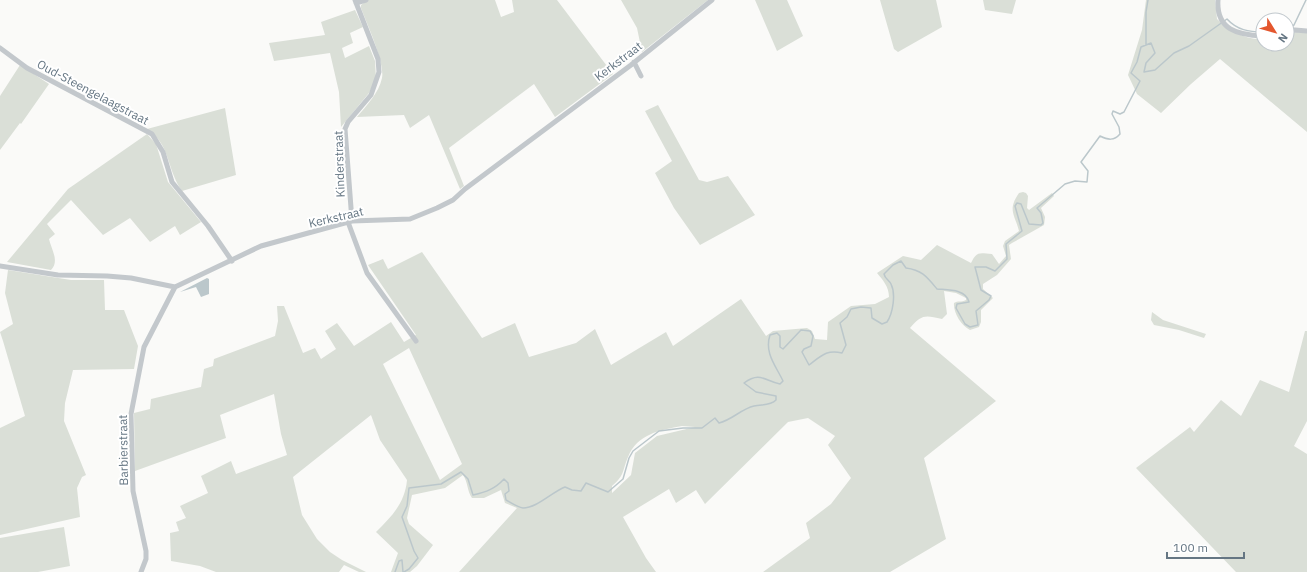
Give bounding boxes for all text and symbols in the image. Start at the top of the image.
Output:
north arrow [1255,12,1295,52]
text: N [1275,31,1291,45]
street label: Kerkstraat [591,38,645,84]
street label: Oud-Steengelaagstraat [34,56,152,128]
street label: Kinderstraat [330,130,348,198]
street label: Kerkstraat [307,203,365,231]
street label: Barbierstraat [115,414,131,486]
scale bar [1167,534,1244,560]
text: 100 m [1173,540,1208,555]

